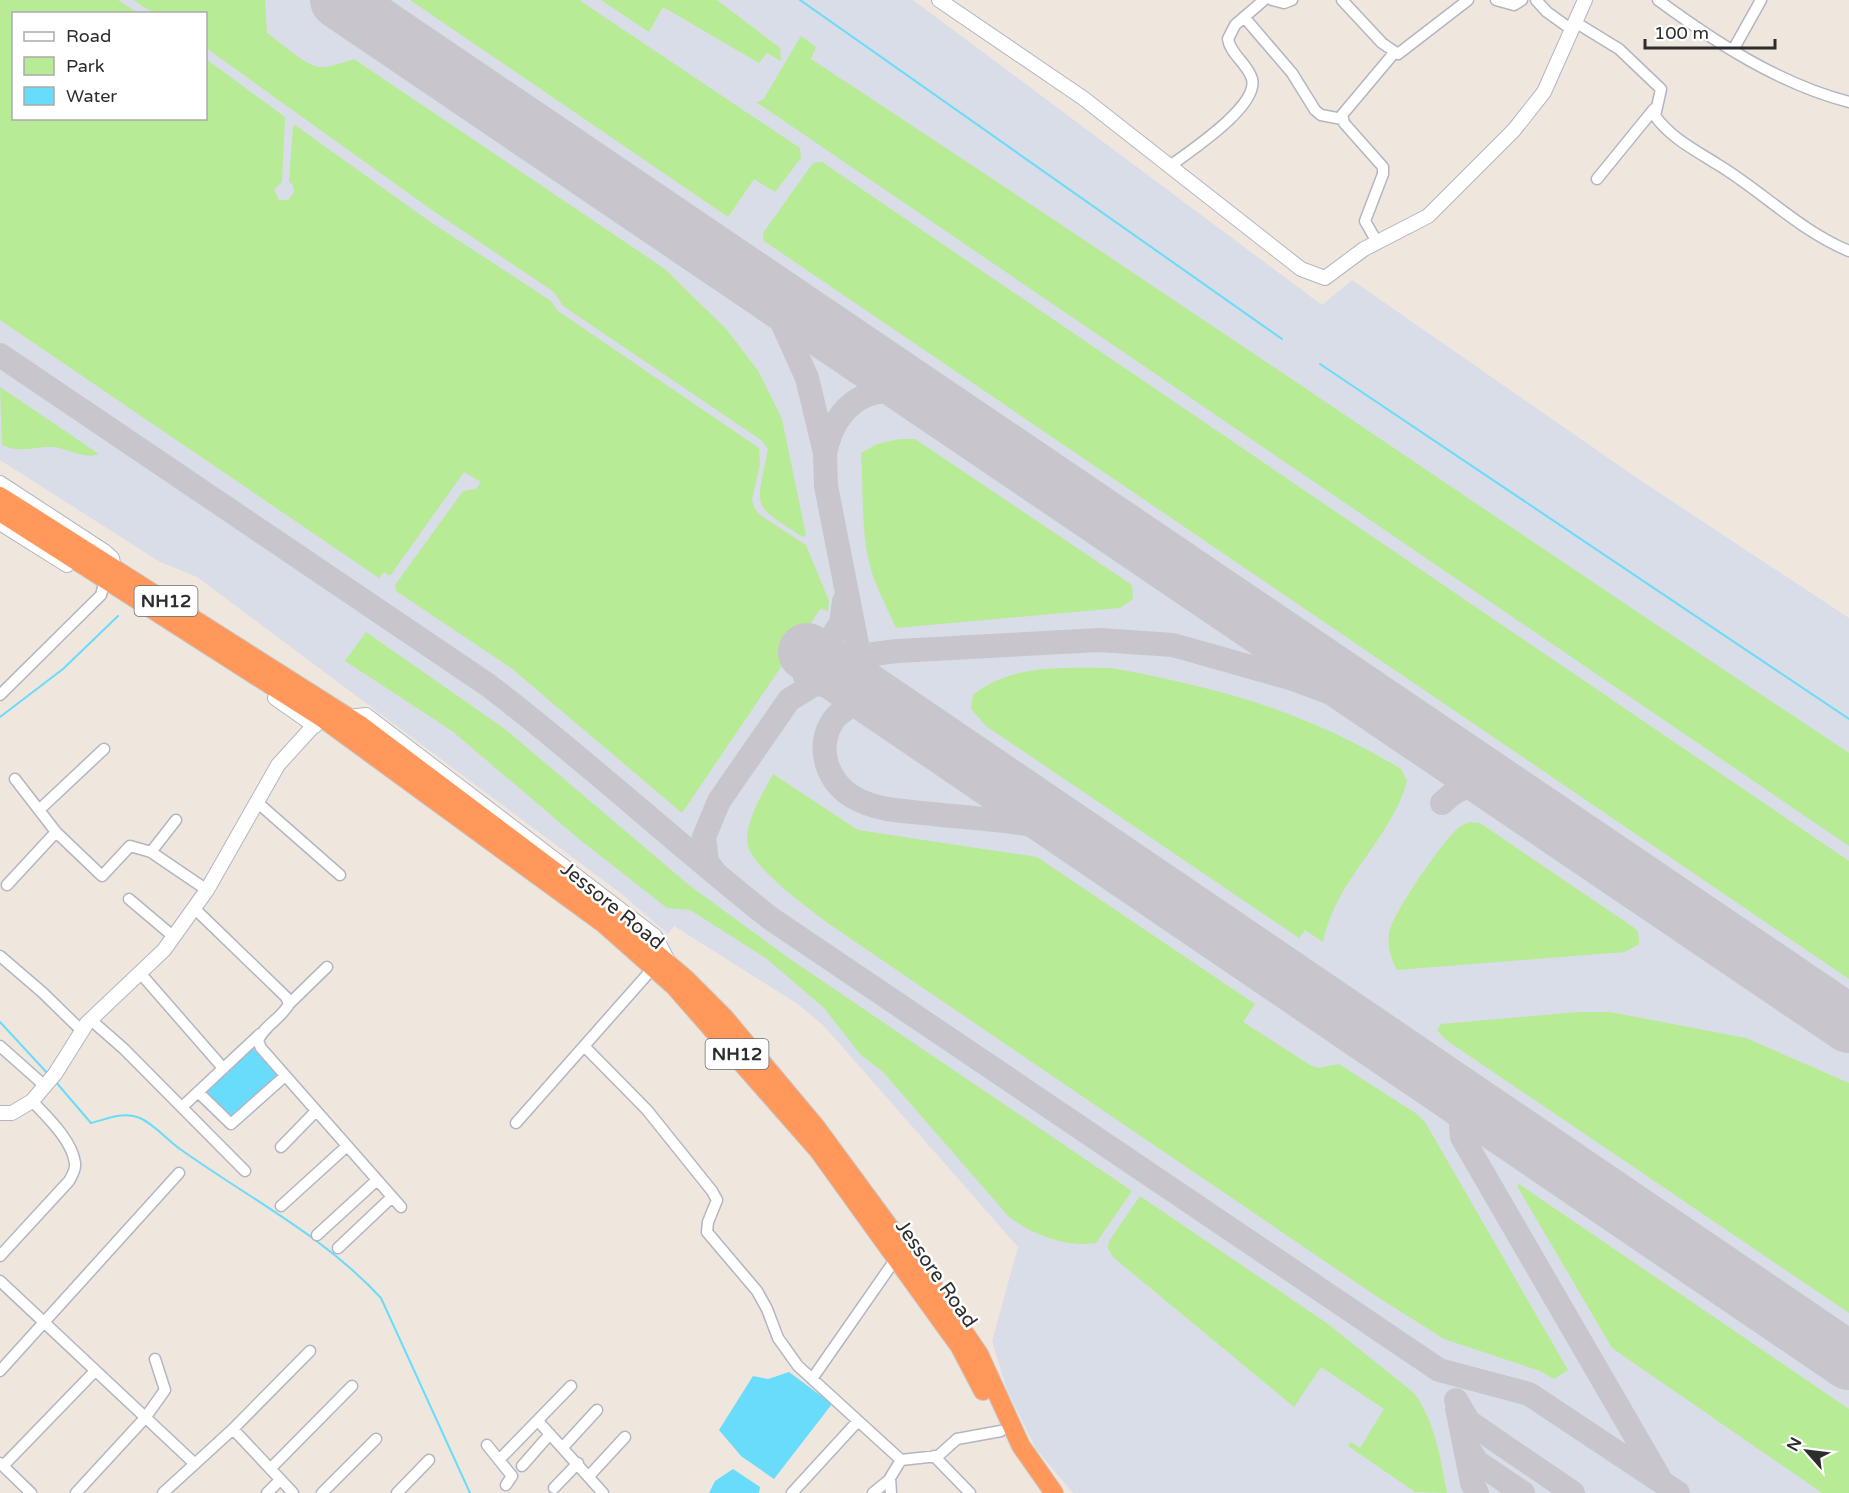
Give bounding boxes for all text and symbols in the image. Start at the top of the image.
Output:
legend [12,12,207,120]
scale bar [1645,12,1776,50]
text: 100 m [1654,22,1709,44]
text: Road [66,25,111,47]
text: Park [66,55,105,77]
text: Water [66,85,117,107]
road number: NH12 [134,586,198,616]
street label: Jessore Road [555,857,669,955]
road number: NH12 [706,1039,768,1069]
street label: Jessore Road [890,1215,982,1333]
north arrow [1777,1421,1837,1481]
text: N [1783,1434,1806,1455]

